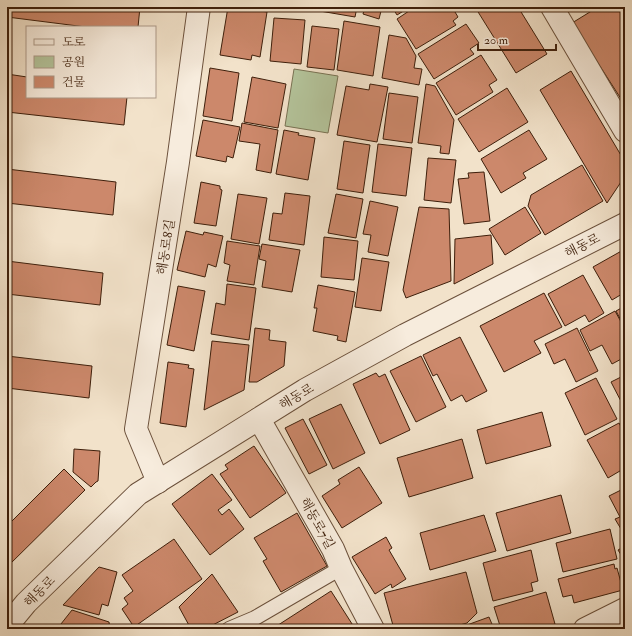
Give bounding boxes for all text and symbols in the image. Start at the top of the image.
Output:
legend [26,26,156,98]
scale bar [478,26,556,52]
text: 20 m [484,33,509,48]
text: 도로 [62,35,86,50]
text: 공원 [62,55,85,70]
text: 건물 [62,75,86,90]
street label: 해동로8길 [154,218,178,276]
street label: 해동로 [562,230,603,262]
street label: 해동로 [276,380,317,413]
street label: 해동로7길 [297,495,338,552]
street label: 해동로 [21,572,59,611]

